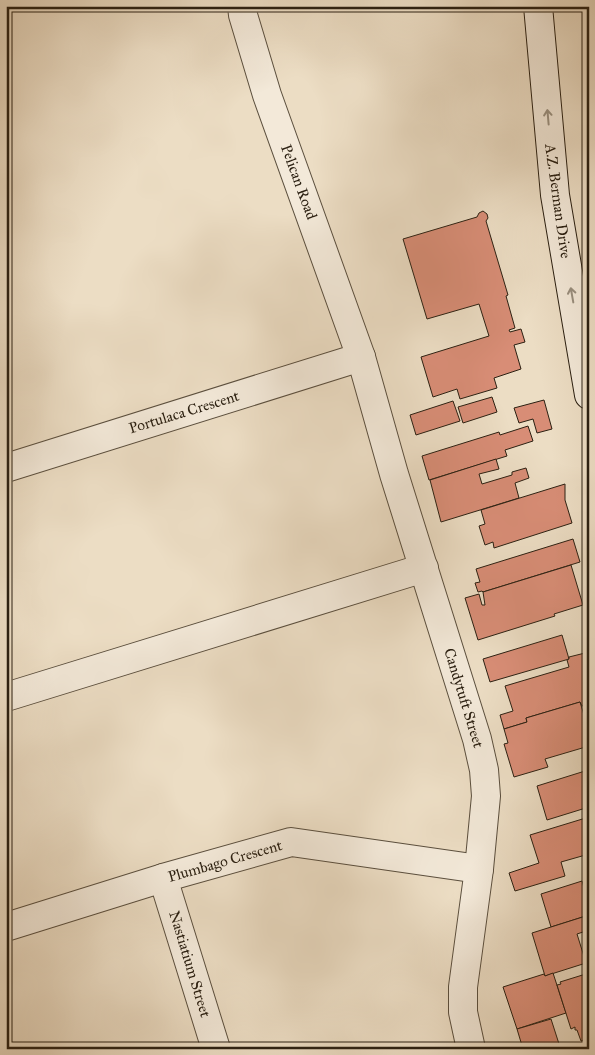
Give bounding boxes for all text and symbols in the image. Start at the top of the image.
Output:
one-way arrow [543,109,553,125]
street label: A.Z. Berman Drive [541,141,575,260]
street label: Pelican Road [277,142,321,222]
one-way arrow [566,288,576,304]
street label: Portulaca Crescent [127,386,242,437]
street label: Candytuft Street [440,646,488,751]
street label: Plumbago Crescent [166,836,285,886]
street label: Nastiatium Street [165,909,215,1020]

